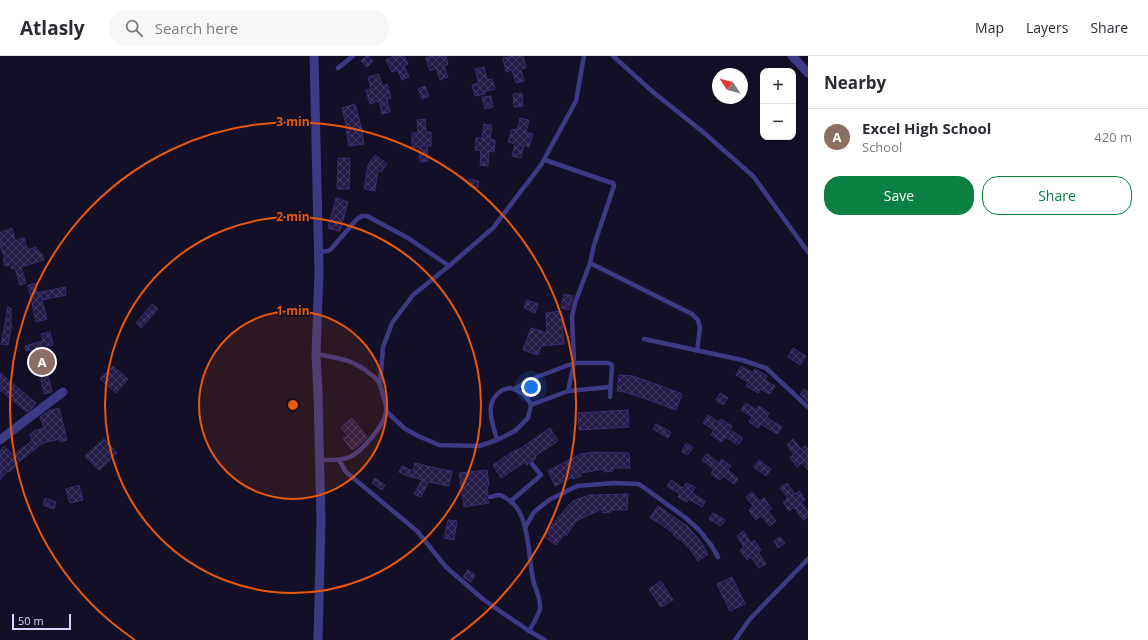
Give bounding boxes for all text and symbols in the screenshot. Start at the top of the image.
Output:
search box [109,10,389,46]
text: Atlasly [20,15,85,41]
icon: search [123,17,145,39]
text: Search here [155,18,238,38]
text: Map [975,18,1004,37]
text: Layers [1026,18,1068,37]
text: Share [1090,18,1128,37]
north arrow [712,68,748,104]
map controls [760,68,796,140]
button: + [760,68,796,104]
text: Nearby [824,71,886,94]
button: − [760,104,796,140]
text: 3 min [276,113,310,130]
text: Excel High School [862,118,991,138]
text: A [833,128,841,146]
text: 420 m [1094,128,1132,146]
text: School [862,138,902,156]
button: Save [824,176,974,215]
button: Share [982,176,1132,215]
text: 2 min [276,208,310,225]
text: 1 min [276,302,310,319]
pin: A [29,347,55,377]
your location [521,377,541,397]
centre of rings [286,398,300,412]
scale bar [12,612,71,631]
text: 50 m [18,613,44,628]

